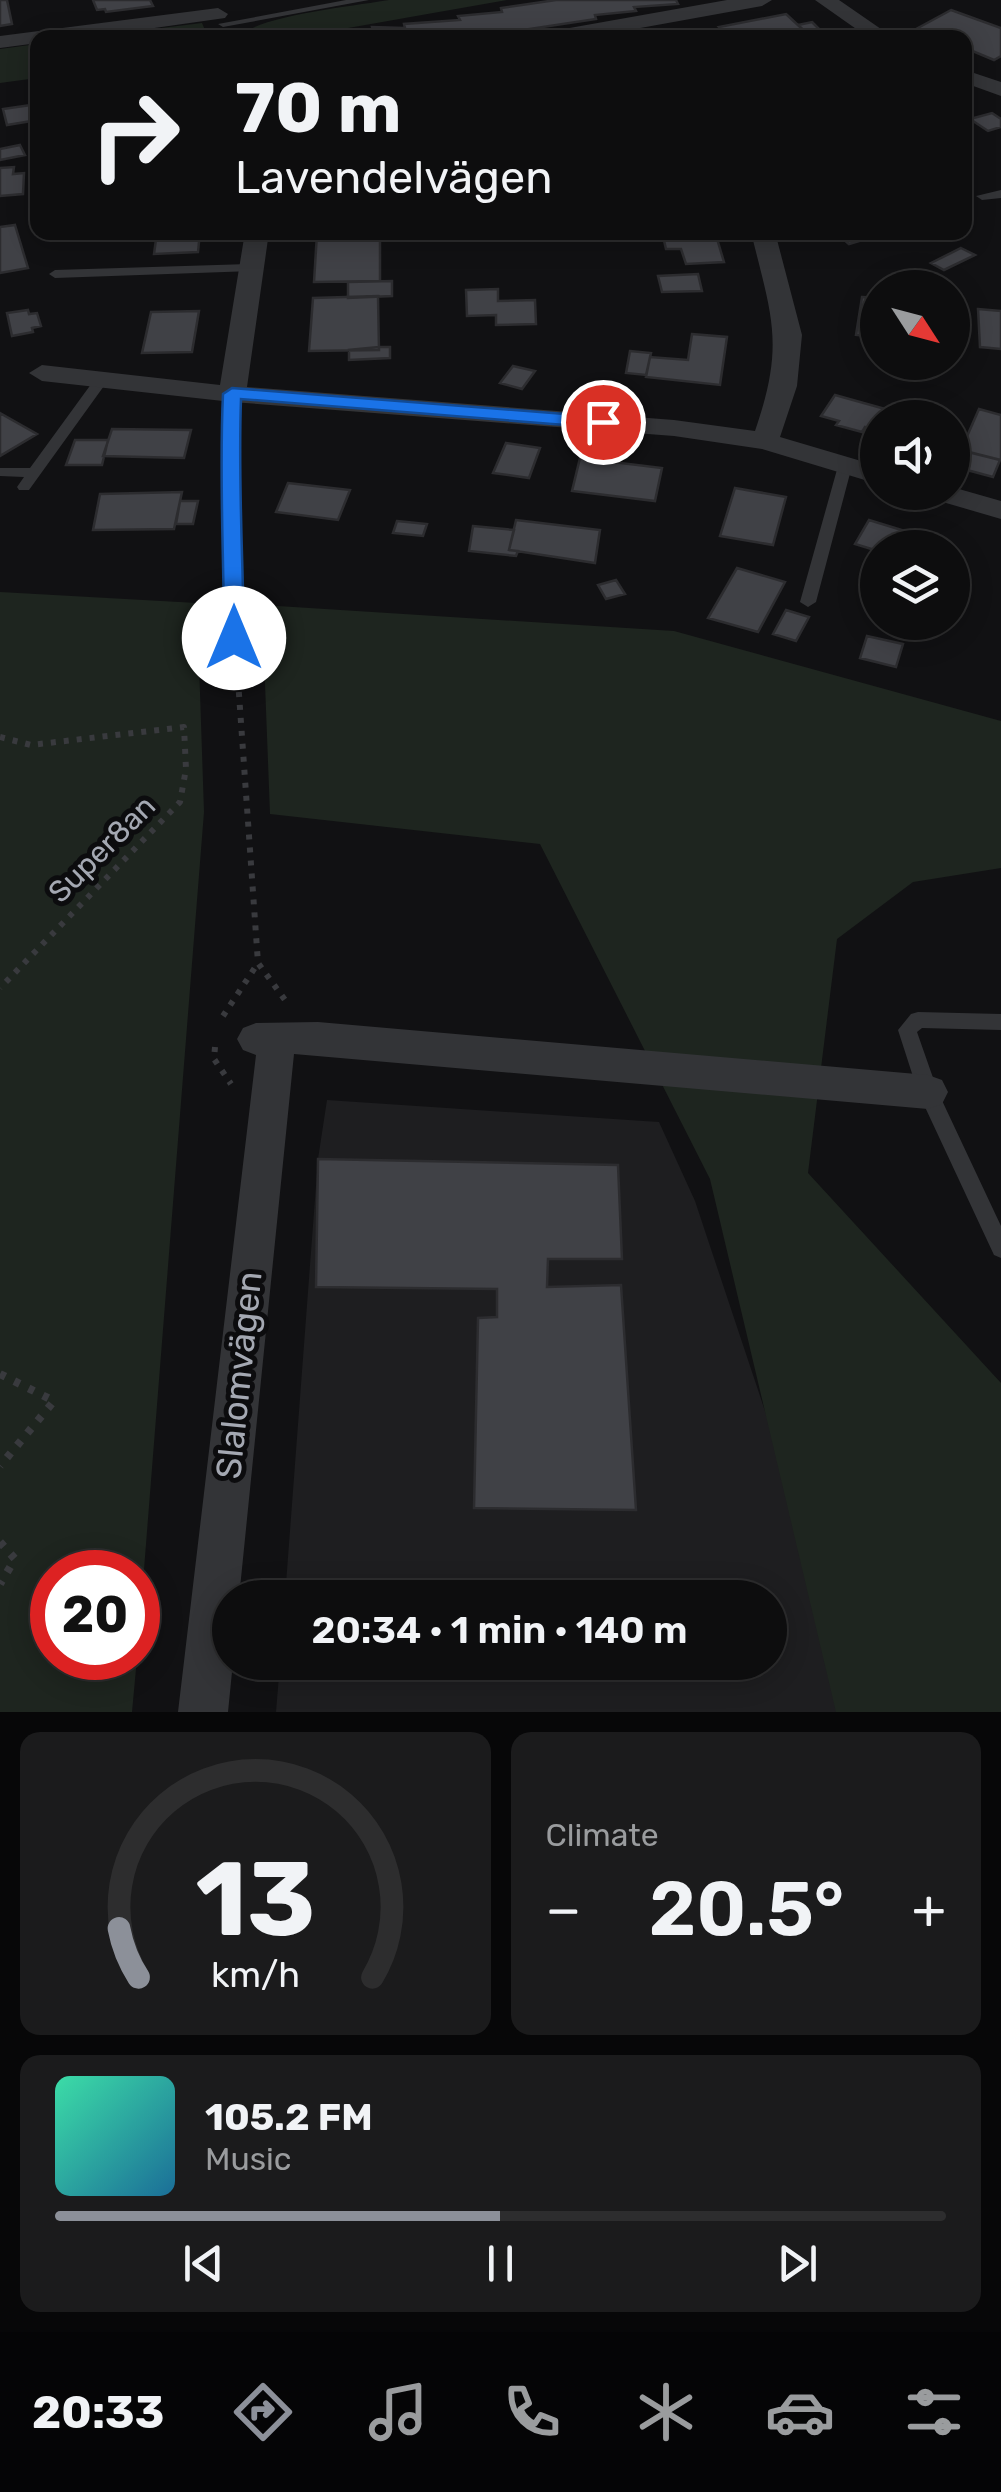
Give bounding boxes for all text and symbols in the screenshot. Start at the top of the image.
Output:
text: 70 m [235,67,402,150]
icon: right [70,70,200,200]
text: Lavendelvägen [235,151,552,204]
north arrow [860,270,970,380]
map controls [860,270,970,640]
pin [561,380,646,465]
icon: arrive [576,395,631,450]
button: sound [860,400,970,510]
button: layers [860,530,970,640]
position arrow [182,586,286,690]
street label: Super8an [41,788,163,910]
street label: Slalomvägen [207,1269,271,1481]
speed limit sign: 20 [30,1550,160,1680]
text: 20:34 · 1 min · 140 m [311,1607,688,1653]
text: Climate [546,1816,659,1854]
text: 13 [195,1838,315,1961]
text: 20.5° [649,1865,844,1954]
text: − [546,1877,581,1942]
text: + [912,1877,946,1942]
text: km/h [211,1954,300,1996]
text: 105.2 FM [205,2094,373,2140]
text: Music [205,2140,291,2178]
icon: previous [176,2236,231,2291]
icon: pause [473,2236,528,2291]
icon: next [770,2236,825,2291]
icon: directions [228,2377,298,2447]
icon: music [363,2377,433,2447]
icon: phone [497,2377,567,2447]
icon: climate [631,2377,701,2447]
icon: car [765,2377,835,2447]
icon: filters [899,2377,969,2447]
text: 20:33 [32,2386,164,2439]

